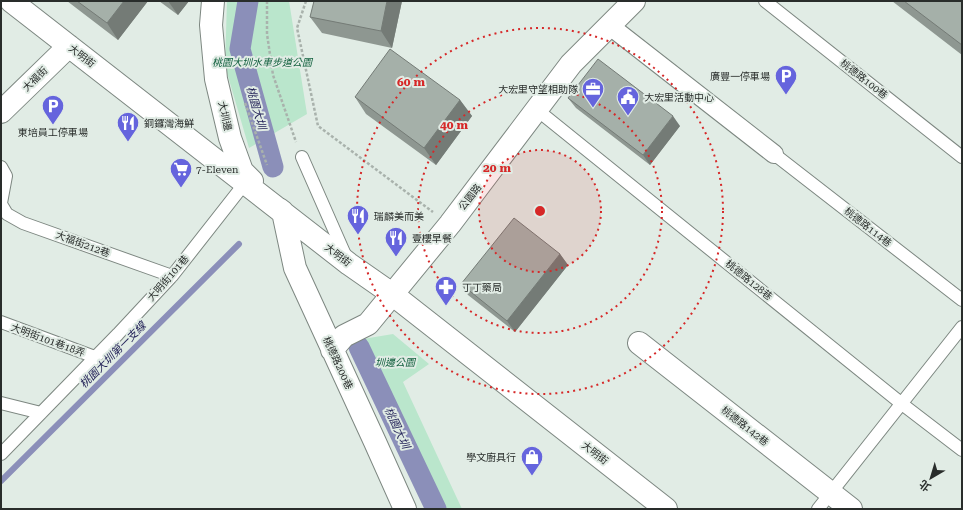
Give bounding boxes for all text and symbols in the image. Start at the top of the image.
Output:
street label: 大明街 [67,42,97,70]
park label: 桃園大圳水車步道公園 [212,57,314,68]
street label: 桃德路100巷 [838,57,890,101]
parking icon: 廣豐一停車場 [773,63,799,96]
street label: 大福街 [20,65,50,93]
place label: 廣豐一停車場 [710,71,770,82]
text: 60 m [397,75,425,89]
office icon: 大宏里守望相助隊 [580,76,606,109]
place label: 大宏里守望相助隊 [498,84,578,95]
public building icon: 大宏里活動中心 [615,84,641,117]
water label: 桃園大圳 [244,85,269,133]
place label: 大宏里活動中心 [644,92,714,103]
parking icon: 東培員工停車場 [40,93,66,126]
street label: 大圳邊 [216,100,234,132]
restaurant icon: 銅鑼灣海鮮 [115,110,141,143]
place label: 銅鑼灣海鮮 [144,118,194,129]
text: 40 m [440,118,468,132]
place label: 東培員工停車場 [18,127,88,138]
supermarket icon: 7-Eleven [168,156,194,189]
text: 20 m [483,161,511,175]
place label: 7-Eleven [196,164,239,175]
street label: 公園路 [456,182,484,212]
restaurant icon: 瑞麟美而美 [345,203,371,236]
centre of rings [533,204,547,218]
street label: 桃德路114巷 [842,205,894,249]
place label: 瑞麟美而美 [374,211,424,222]
restaurant icon: 壹樓早餐 [383,225,409,258]
street label: 大福街212巷 [54,229,112,259]
place label: 壹樓早餐 [412,233,452,244]
street label: 大明街 [323,241,353,269]
street label: 大明街101巷 [145,253,191,303]
street label: 桃德路128巷 [723,258,775,302]
pharmacy icon: 丁丁藥局 [433,274,459,307]
place label: 丁丁藥局 [462,282,502,293]
water label: 桃園大圳第一支線 [77,318,150,391]
street label: 大明街101巷18弄 [9,321,87,359]
street label: 桃德路200巷 [321,335,355,391]
park label: 圳邊公園 [375,357,417,368]
street label: 桃德路142巷 [719,404,771,448]
water label: 桃園大圳 [382,405,413,452]
street label: 大明街 [580,439,610,467]
shop icon: 學文廚具行 [519,444,545,477]
place label: 學文廚具行 [466,452,516,463]
north arrow [911,458,951,498]
text: 北 [917,477,933,494]

